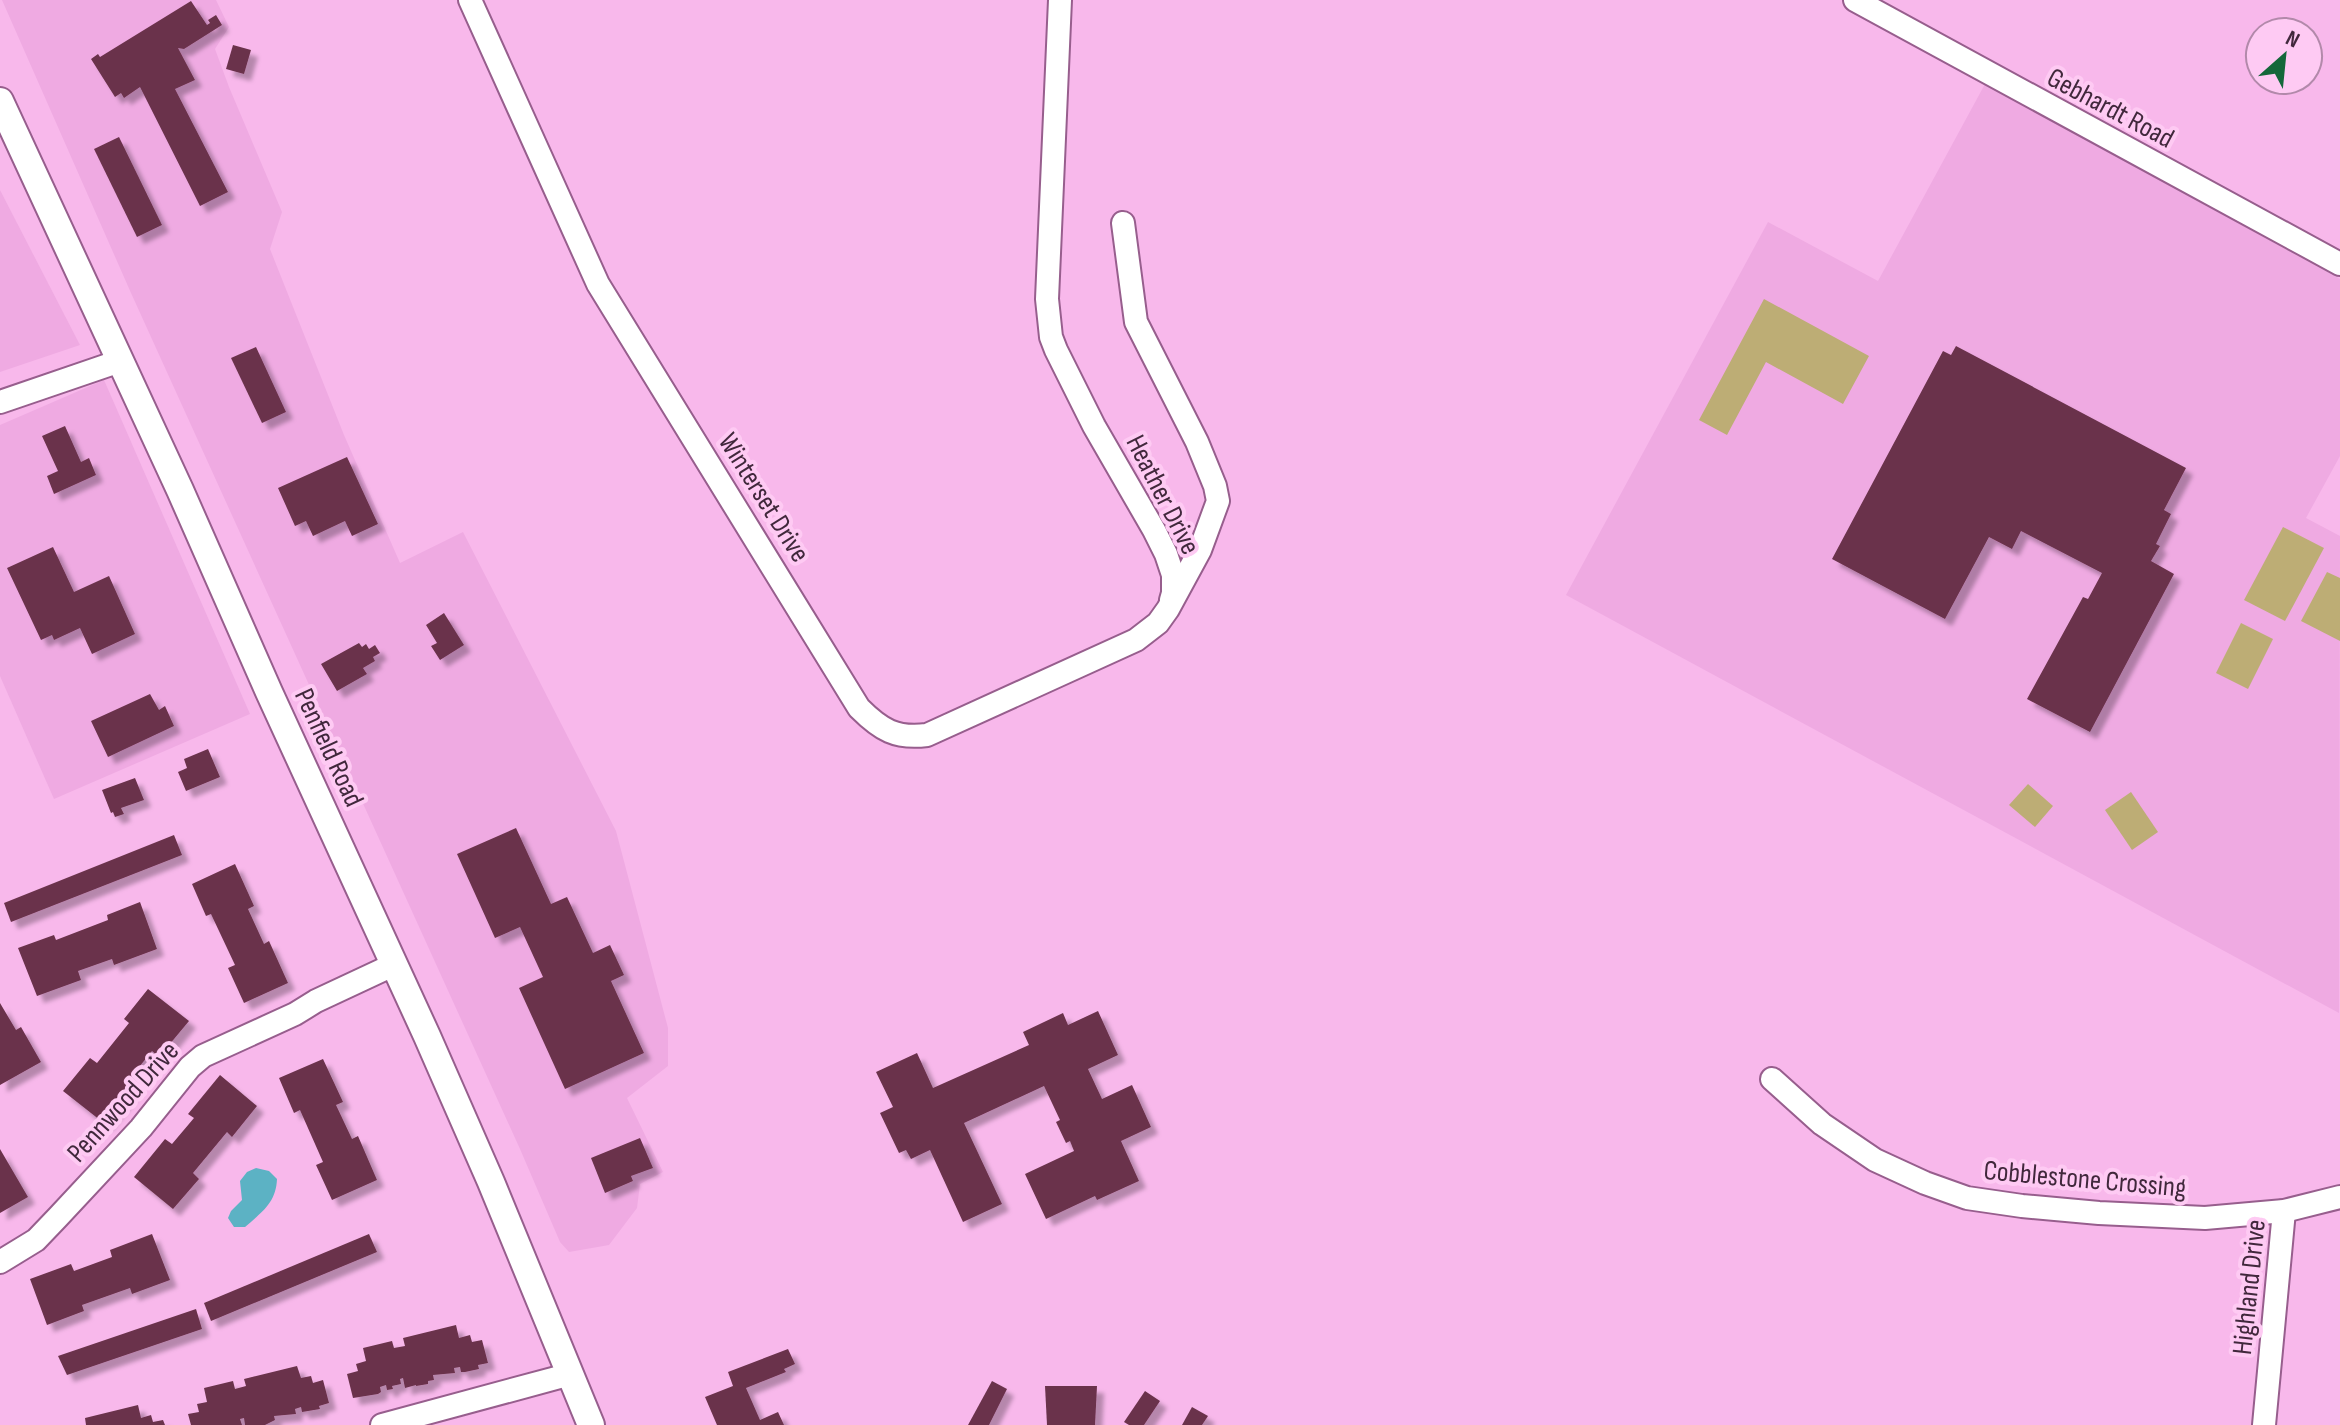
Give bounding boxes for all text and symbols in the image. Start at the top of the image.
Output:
north arrow [2244,16,2324,96]
text: N [2281,25,2304,54]
street label: Gebhardt Road [2041,61,2179,155]
street label: Winterset Drive [711,427,816,568]
street label: Heather Drive [1119,430,1207,560]
street label: Penfield Road [287,683,370,812]
street label: Pennwood Drive [60,1035,186,1169]
street label: Cobblestone Crossing [1982,1154,2188,1205]
street label: Highland Drive [2226,1218,2273,1356]

